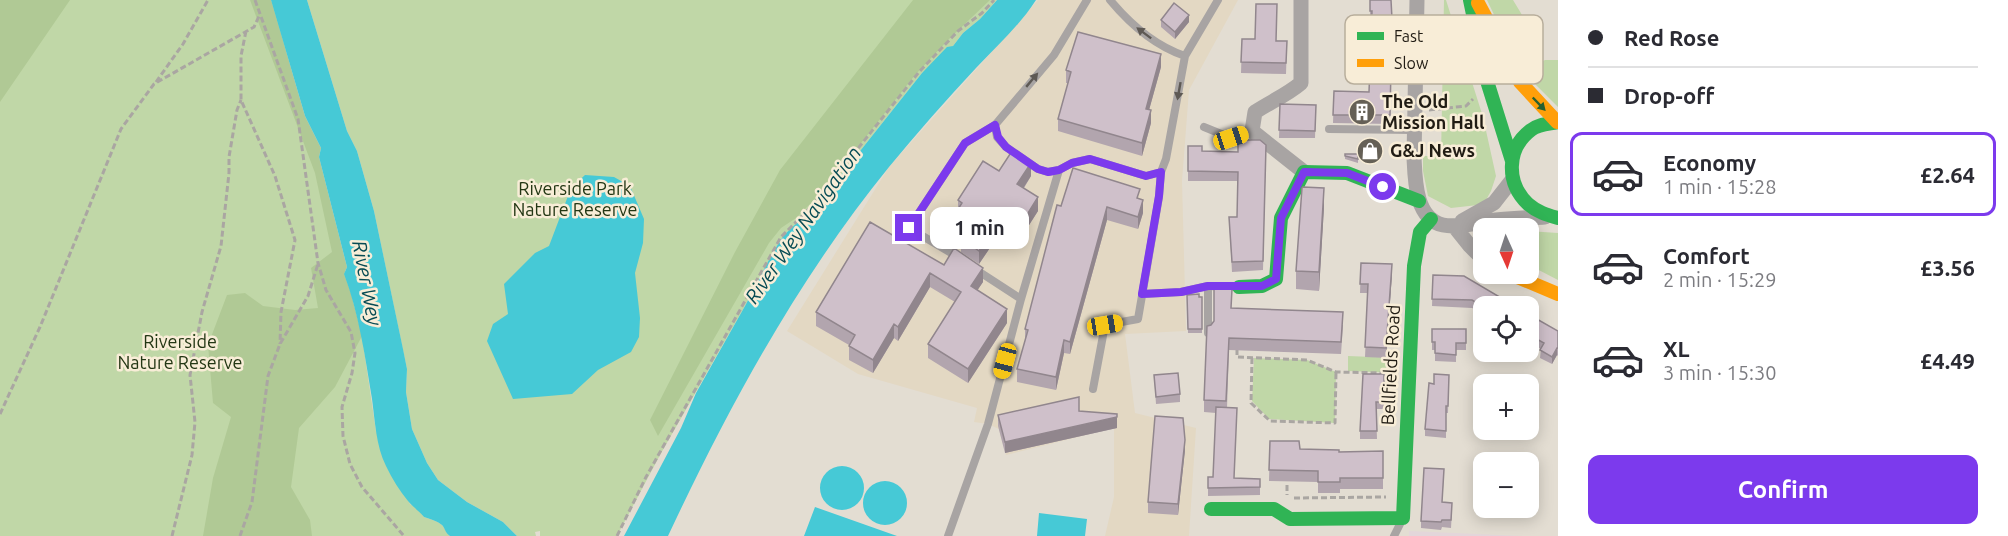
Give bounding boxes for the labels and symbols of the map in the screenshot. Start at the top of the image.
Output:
legend [1345,15,1543,84]
one-way arrow [1136,26,1152,39]
text: Fast [1394,27,1424,45]
text: Slow [1394,54,1429,72]
one-way arrow [1026,72,1039,88]
one-way arrow [1174,81,1183,100]
place label: The Old Mission Hall [1382,91,1485,132]
one-way arrow [1532,96,1546,111]
building icon: The Old Mission Hall [1347,97,1377,127]
car [1211,124,1251,152]
shop icon: G&J News [1355,136,1385,166]
place label: G&J News [1390,140,1475,160]
water label: River Wey Navigation [740,142,865,308]
route start [1369,173,1396,200]
park label: Riverside Park Nature Reserve [512,178,638,219]
callout: 1 min [930,207,1029,249]
route end [895,214,922,241]
north arrow [1473,218,1539,284]
water label: River Wey [348,238,387,328]
street label: Bellfields Road [1377,304,1403,426]
car [1086,313,1124,337]
park label: Riverside Nature Reserve [117,331,243,372]
car [992,341,1018,381]

